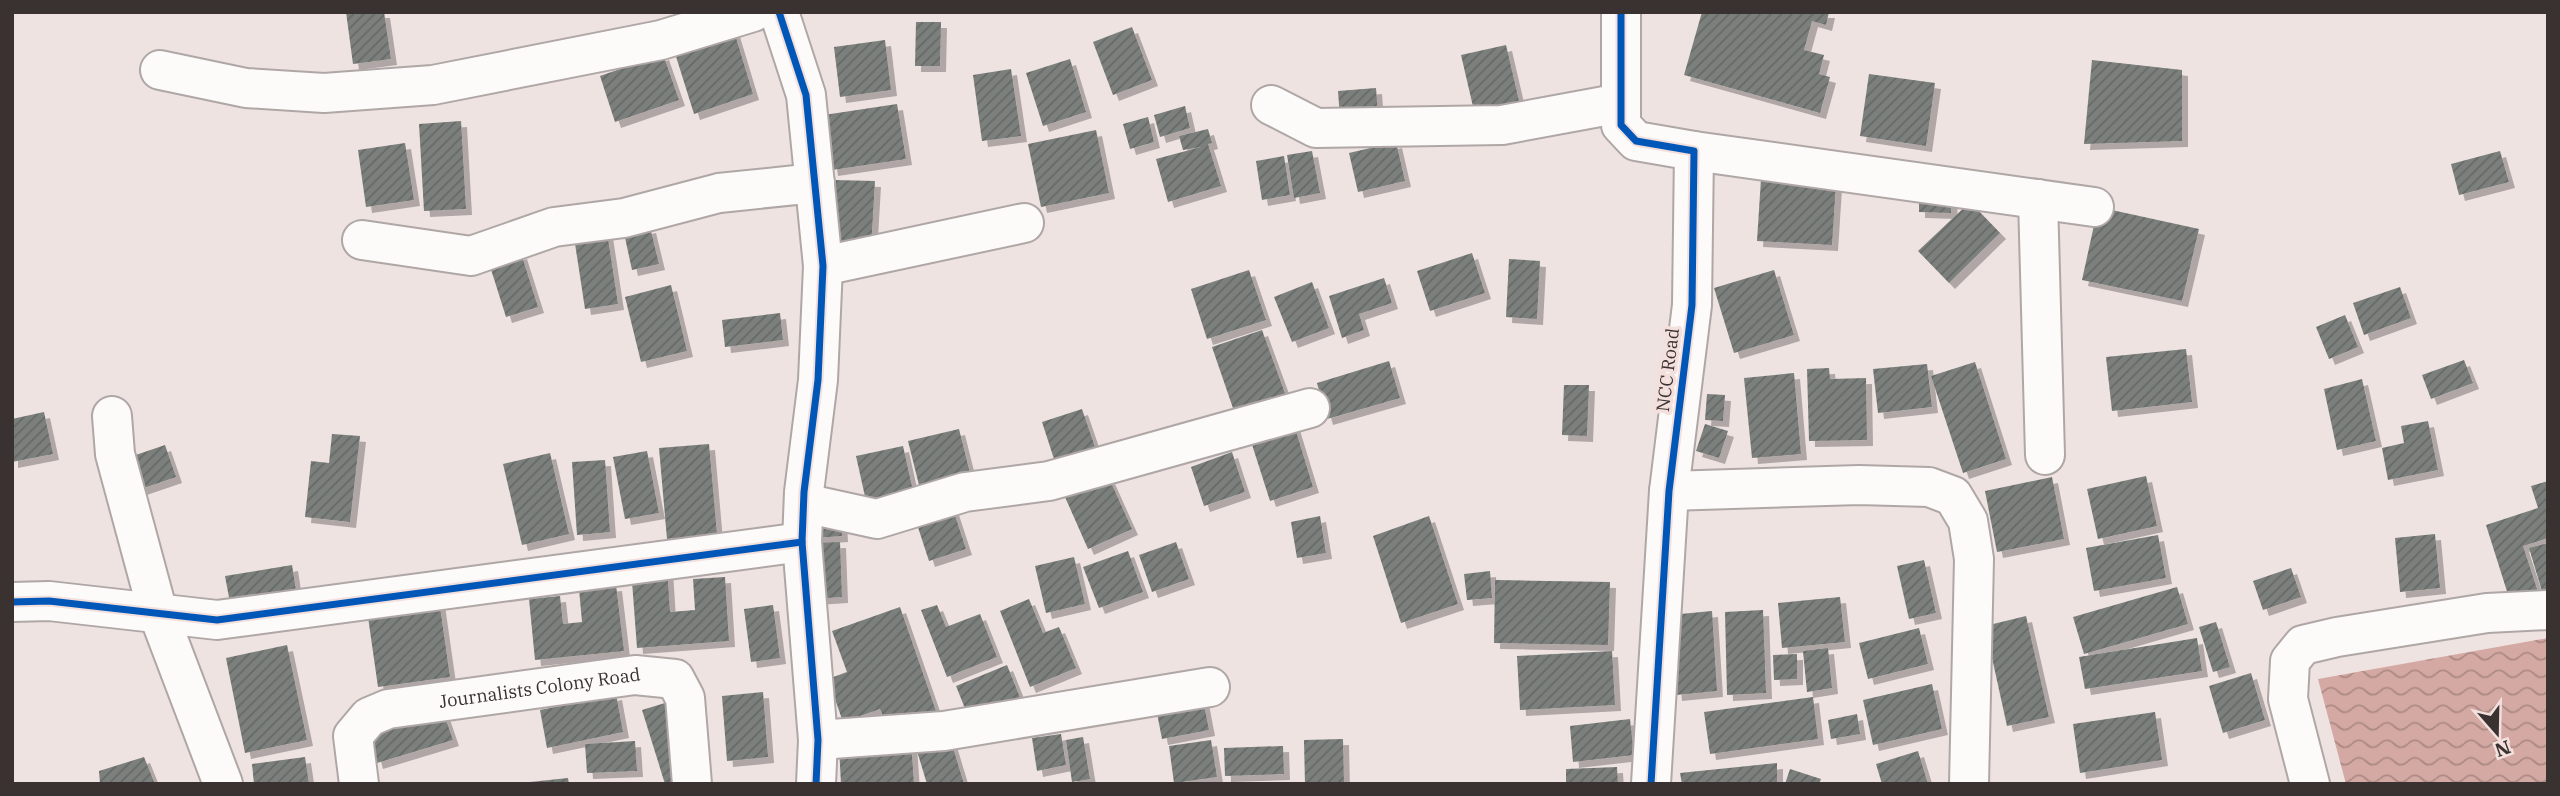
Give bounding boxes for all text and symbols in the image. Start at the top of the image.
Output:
street label: NCC Road [1651,327,1684,413]
street label: Journalists Colony Road [438,662,642,713]
north arrow [2462,698,2532,768]
text: N [2492,735,2514,763]

